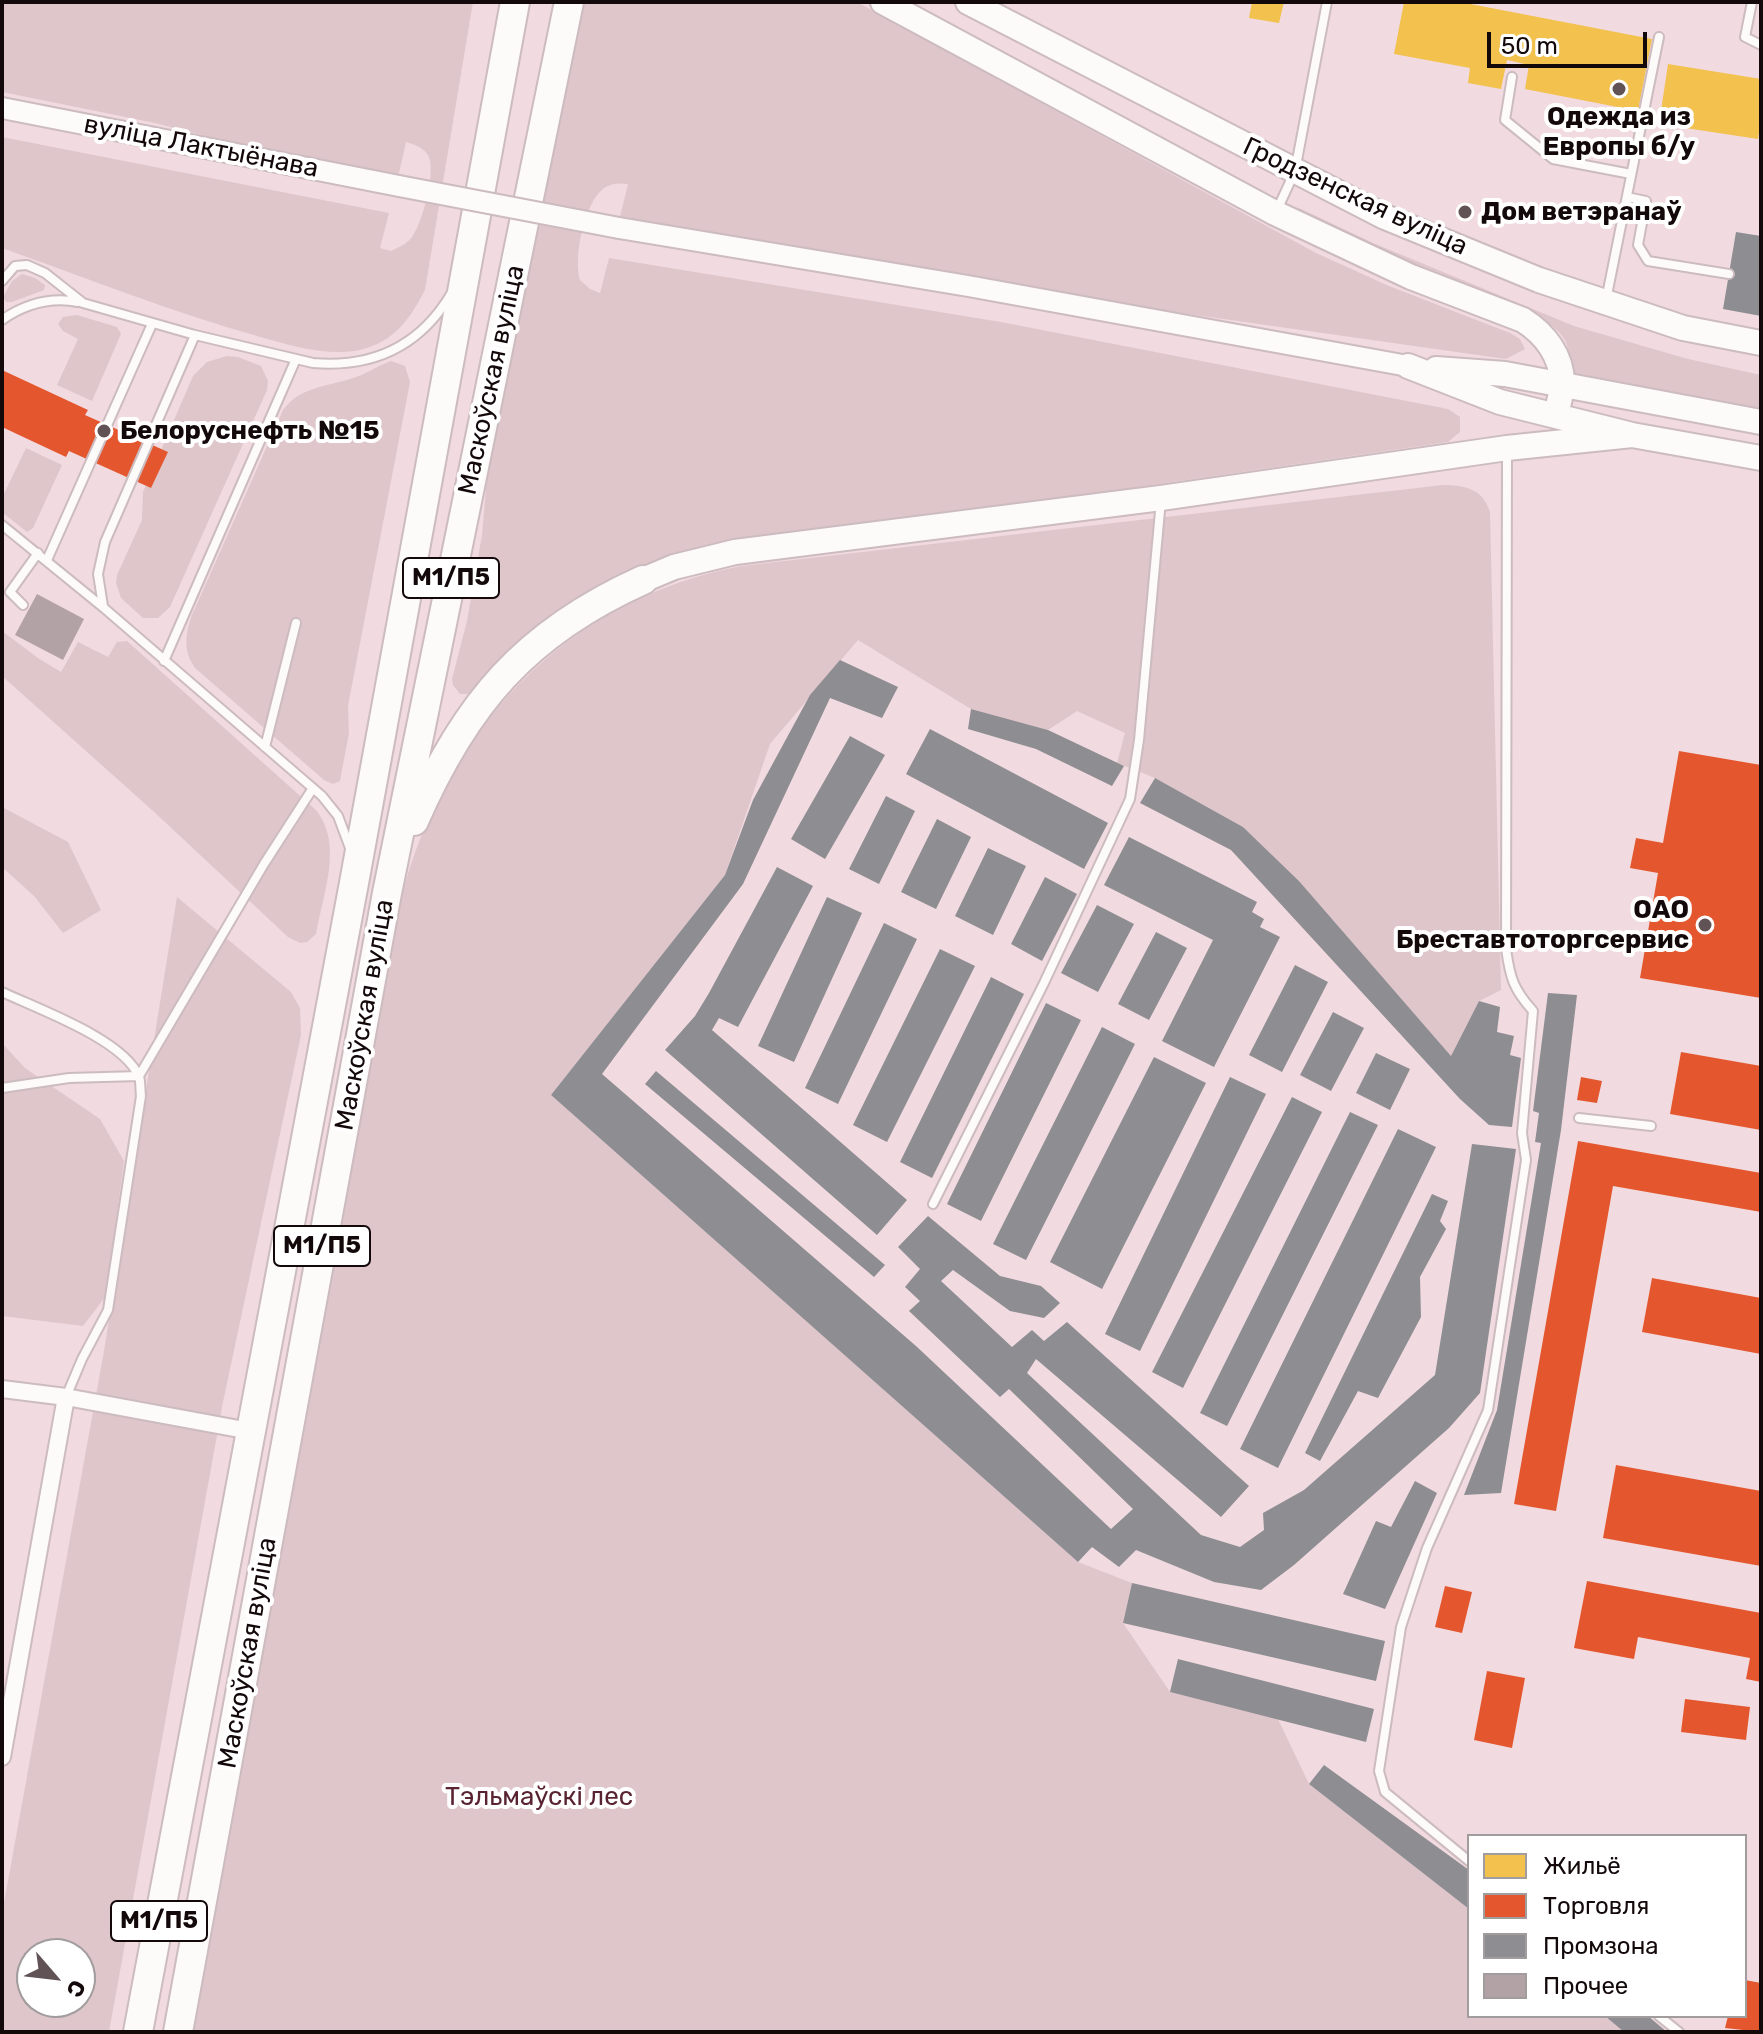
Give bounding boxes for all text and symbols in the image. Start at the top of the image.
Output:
scale bar [1491,16,1651,66]
text: 50 m [1501,32,1558,60]
marker: Одежда из Европы б/у [1610,80,1628,98]
place label: Одежда из Европы б/у [1543,101,1695,162]
street label: вуліца Лактыёнава [81,109,321,185]
street label: Гродзенская вуліца [1238,131,1472,263]
place label: Дом ветэранаў [1481,196,1682,228]
marker: Дом ветэранаў [1456,203,1474,221]
street label: Маскоўская вуліца [452,262,532,498]
place label: Белоруснефть №15 [120,415,379,447]
marker: Белоруснефть №15 [95,422,113,440]
road number: М1/П5 [403,558,499,598]
place label: ОАО Бреставтоторгсервис [1396,894,1689,956]
street label: Маскоўская вуліца [329,897,401,1133]
marker: ОАО Бреставтоторгсервис [1696,916,1714,934]
road number: М1/П5 [274,1226,370,1266]
street label: Маскоўская вуліца [212,1535,284,1771]
park label: Тэльмаўскі лес [445,1781,633,1813]
legend [1467,1834,1747,2018]
text: Жильё [1543,1852,1621,1880]
text: Торговля [1543,1892,1649,1920]
road number: М1/П5 [111,1901,207,1941]
text: Промзона [1543,1932,1659,1960]
north arrow [16,1938,96,2018]
text: Прочее [1543,1972,1628,2000]
text: С [60,1975,91,2002]

